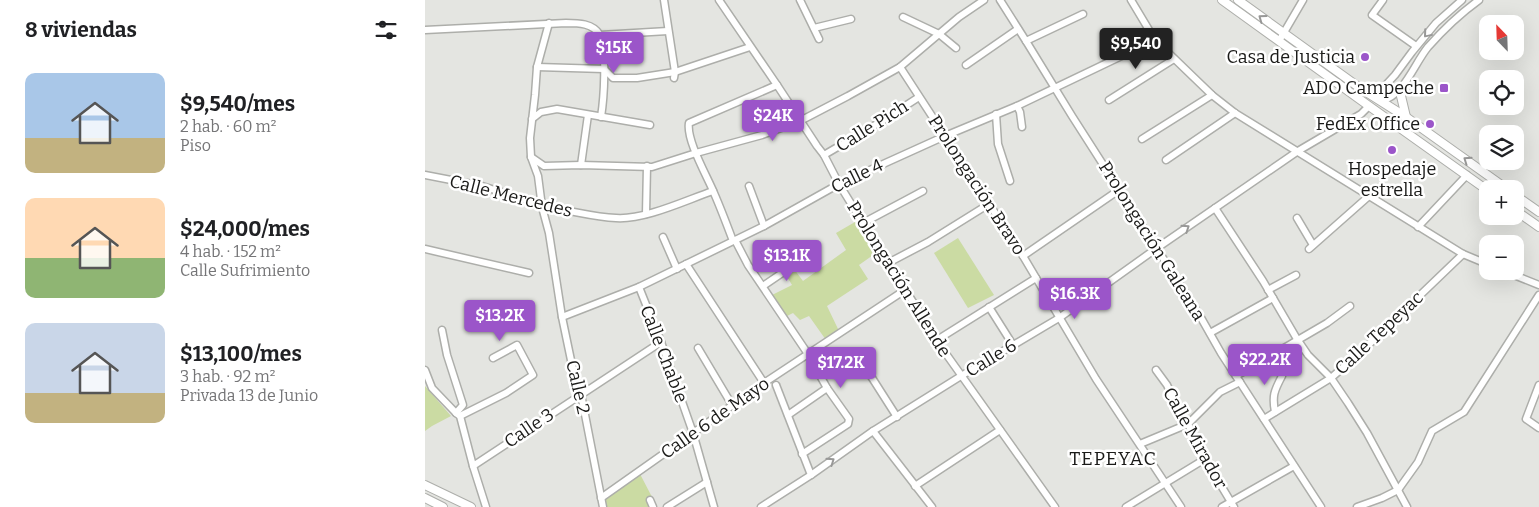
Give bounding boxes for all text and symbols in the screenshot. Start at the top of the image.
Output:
one-way arrow [1259,15,1268,23]
north arrow [1479,15,1524,60]
map controls [1479,15,1524,280]
icon: filters [372,16,400,44]
text: 8 viviendas [25,17,137,43]
pin: $9,540 [1095,28,1177,70]
one-way arrow [1424,28,1433,37]
pin: $15K [584,32,644,74]
text: $9,540 [1111,34,1161,53]
text: $15K [596,38,632,57]
place label: Casa de Justicia [1226,46,1355,68]
marker: Casa de Justicia [1359,51,1371,63]
button: locate [1479,70,1524,115]
place label: ADO Campeche [1303,77,1434,99]
marker: ADO Campeche [1438,82,1450,94]
text: $9,540/mes [180,91,295,117]
icon: home [65,93,125,153]
street label: Calle Pich [832,95,912,157]
pin: $24K [743,100,803,142]
text: $24K [753,106,793,125]
street label: Prolongación Bravo [924,111,1030,259]
place label: FedEx Office [1316,113,1420,135]
text: 2 hab. · 60 m² [180,117,277,136]
marker: FedEx Office [1424,118,1436,130]
button: layers [1479,125,1524,170]
text: Piso [180,136,211,155]
marker: Hospedaje estrella [1386,144,1398,156]
street label: Calle 4 [827,154,887,198]
street label: Prolongación Galeana [1094,157,1210,325]
place label: Hospedaje estrella [1348,158,1436,201]
one-way arrow [1464,158,1473,166]
street label: Calle Mercedes [447,170,575,222]
button: + [1479,180,1524,225]
street label: Prolongación Allende [842,197,956,361]
text: $24,000/mes [180,216,310,242]
icon: home [65,218,125,278]
one-way arrow [1180,225,1189,234]
button: − [1479,235,1524,280]
pin: $13.1K [746,240,828,282]
text: 4 hab. · 152 m² [180,242,281,261]
text: $13.1K [764,246,810,265]
text: Calle Sufrimiento [180,261,310,280]
pin: $16.3K [1034,278,1116,320]
text: $16.3K [1050,284,1100,303]
street label: Calle Tepeyac [1330,286,1428,380]
pin: $13.2K [459,300,541,342]
street label: Calle Chable [635,302,693,406]
text: $13.2K [475,306,525,325]
street label: Calle 6 [962,334,1020,382]
text: $13,100/mes [180,341,302,367]
icon: home [65,343,125,403]
pin: $22.2K [1224,344,1306,386]
pin: $17.2K [800,346,882,389]
text: $22.2K [1239,350,1291,369]
text: $17.2K [817,353,865,372]
street label: Calle 2 [561,358,595,416]
text: 3 hab. · 92 m² [180,367,275,386]
street label: Calle 6 de Mayo [656,372,774,464]
street label: Calle Mirador [1158,383,1232,493]
text: Privada 13 de Junio [180,386,318,405]
street label: Calle 3 [500,403,558,453]
district label: TEPEYAC [1069,447,1157,470]
one-way arrow [825,458,834,467]

